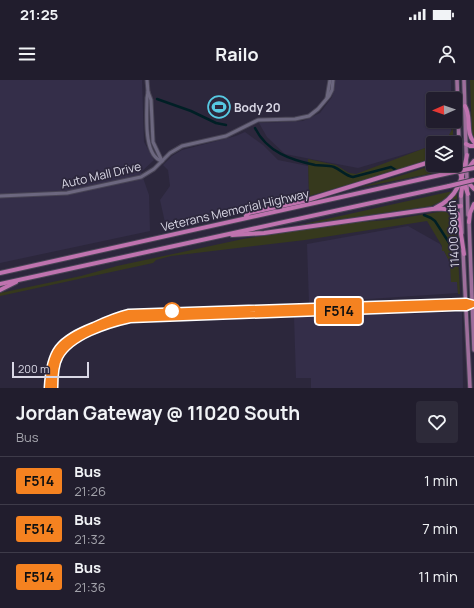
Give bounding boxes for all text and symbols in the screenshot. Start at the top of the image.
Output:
text: 21:25 [20,4,58,25]
text: Railo [215,42,259,66]
icon: menu [16,43,38,65]
icon: person [436,43,458,65]
north arrow [426,92,462,128]
map controls [426,92,462,172]
sports icon: Body 20 [206,94,232,120]
place label: Body 20 [234,99,281,116]
button: layers [426,136,462,172]
street label: Auto Mall Drive [59,158,143,192]
street label: Veterans Memorial Highway [159,185,311,235]
street label: 11400 South [443,200,463,268]
line badge: F514 [311,298,367,324]
text: F514 [324,301,354,320]
unlabelled marker [163,302,181,320]
scale bar [12,360,89,379]
text: 200 m [18,361,49,376]
text: Jordan Gateway @ 11020 South [16,400,300,426]
button: heart [416,401,458,443]
text: Bus [16,428,39,446]
text: Bus [74,461,101,482]
text: 1 min [424,470,458,491]
text: F514 [24,471,54,490]
text: 21:26 [74,482,106,500]
text: Bus [74,509,101,530]
text: 7 min [422,518,458,539]
text: F514 [24,519,54,538]
text: 21:32 [74,530,105,548]
text: Bus [74,557,101,578]
text: 11 min [418,566,458,587]
text: F514 [24,567,54,586]
text: 21:36 [74,578,106,596]

